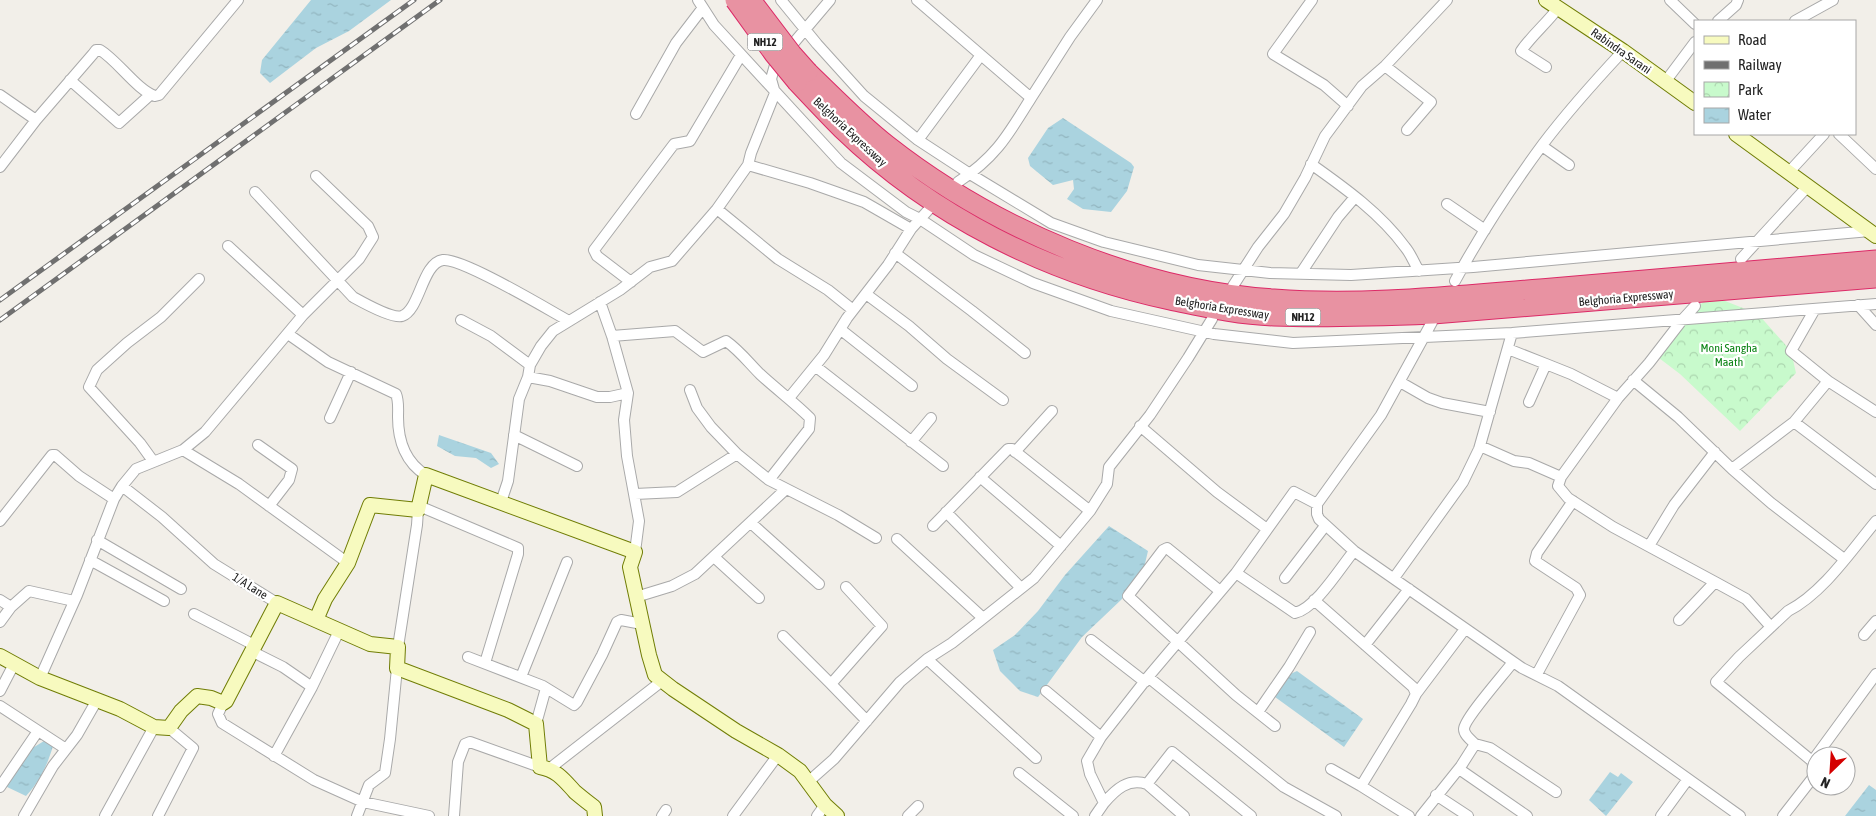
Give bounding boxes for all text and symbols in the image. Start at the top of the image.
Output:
legend [1694,20,1856,135]
street label: Rabindra Sarani [1588,25,1654,77]
text: Road [1738,31,1767,48]
road number: NH12 [748,34,782,51]
text: Railway [1738,56,1782,73]
text: Park [1738,81,1763,98]
street label: Belghoria Expressway [810,94,890,170]
text: Water [1738,106,1771,123]
street label: Belghoria Expressway [1578,287,1674,309]
street label: Belghoria Expressway [1174,294,1270,322]
road number: NH12 [1286,308,1320,326]
park label: Moni Sangha Maath [1701,341,1757,369]
street label: 1/A Lane [230,570,270,602]
north arrow [1806,746,1856,796]
text: N [1818,774,1833,792]

